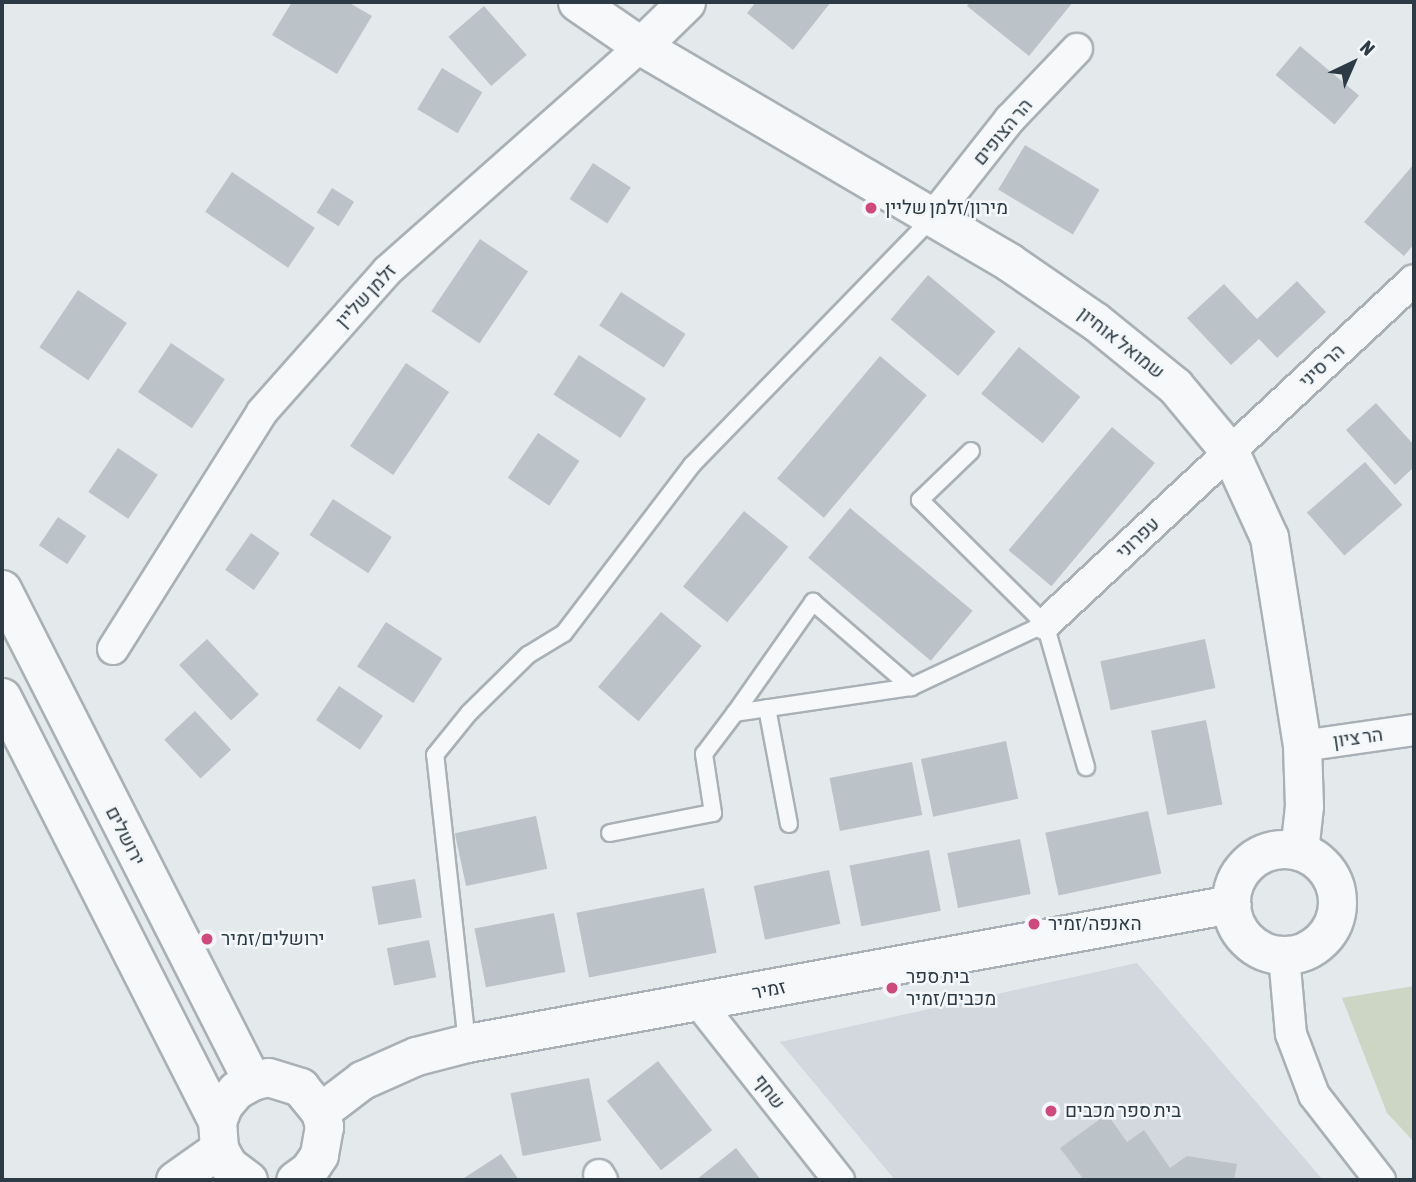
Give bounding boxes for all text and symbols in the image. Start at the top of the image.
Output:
north arrow [1318,28,1388,98]
text: N [1356,36,1379,60]
street label: הר הצופים [969,94,1037,170]
place label: מירון/זלמן שליין [885,197,1008,219]
marker: מירון/זלמן שליין [863,200,879,216]
street label: זלמן שליין [331,260,401,332]
street label: שמואל אוחיון [1073,302,1169,384]
street label: הר סיני [1295,339,1349,393]
street label: עפרוני [1112,512,1164,564]
street label: הר ציון [1332,723,1384,753]
street label: ירושלים [100,803,150,869]
place label: האנפה/זמיר [1048,913,1142,935]
marker: האנפה/זמיר [1026,916,1042,932]
place label: ירושלים/זמיר [221,928,325,950]
marker: ירושלים/זמיר [199,931,215,947]
place label: בית ספר מכבים/זמיר [906,966,996,1010]
street label: זמיר [750,976,788,1004]
marker: בית ספר מכבים/זמיר [884,980,900,996]
street label: שחף [748,1070,790,1114]
place label: בית ספר מכבים [1065,1100,1181,1122]
marker: בית ספר מכבים [1043,1103,1059,1119]

